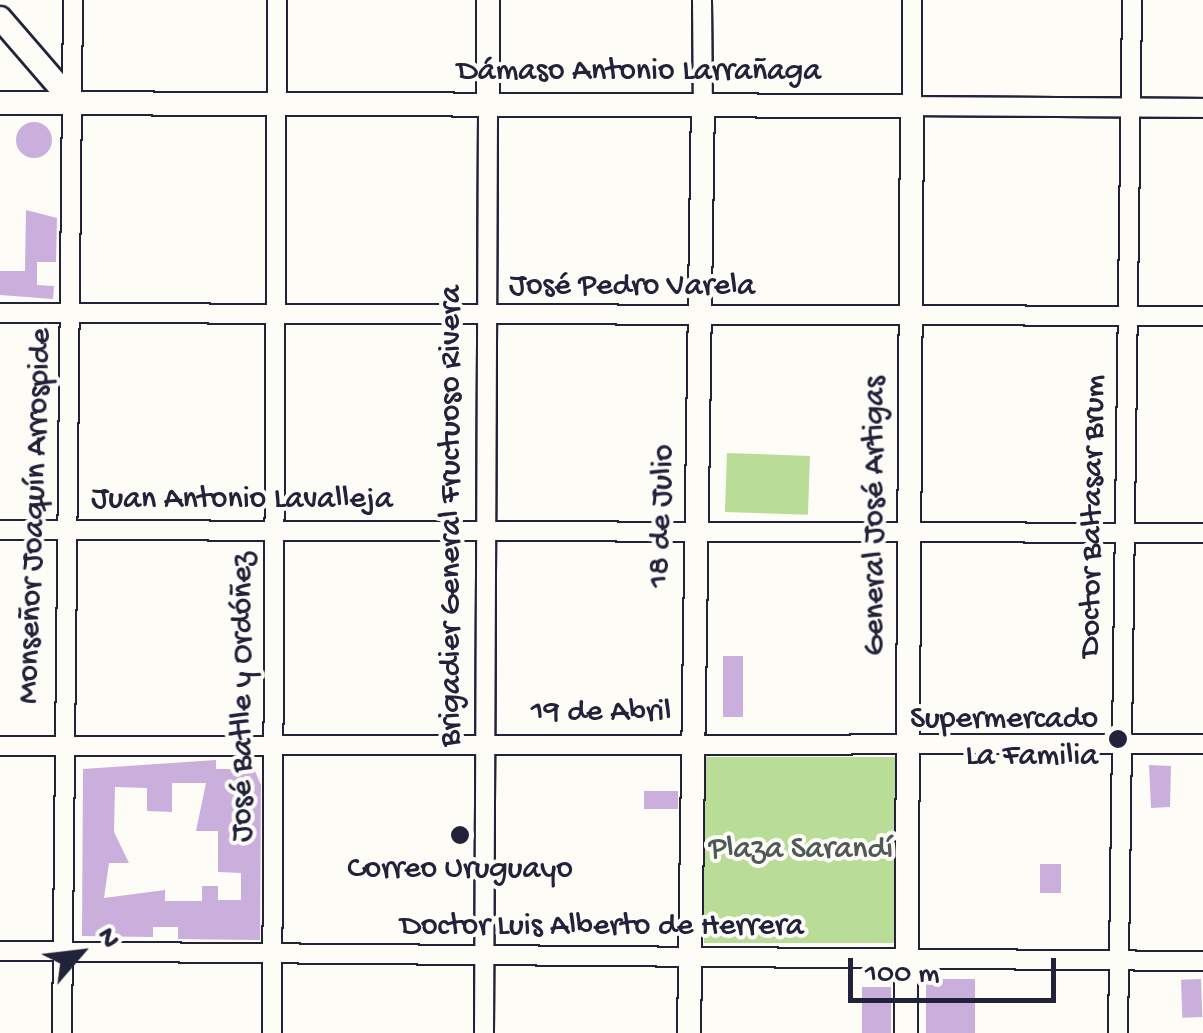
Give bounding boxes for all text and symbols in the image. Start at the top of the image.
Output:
street label: Dámaso Antonio Larrañaga [457,53,821,91]
street label: José Pedro Varela [509,268,755,306]
street label: Brigadier General Fructuoso Rivera [433,285,471,747]
street label: Monseñor Joaquín Arrospide [10,327,62,705]
street label: Doctor Baltasar Brum [1072,374,1116,658]
street label: General José Artigas [857,376,895,656]
street label: 18 de Julio [641,444,685,588]
street label: Juan Antonio Lavalleja [91,481,393,519]
street label: José Batlle y Ordóñez [225,552,263,842]
street label: 19 de Abril [531,694,671,732]
place label: Supermercado La Familia [910,702,1098,777]
marker: Supermercado La Familia [1107,728,1129,750]
marker: Correo Uruguayo [449,824,471,846]
park label: Plaza Sarandí [709,831,893,869]
place label: Correo Uruguayo [347,851,573,889]
north arrow [30,903,130,1003]
street label: Doctor Luis Alberto de Herrera [400,908,804,946]
text: N [88,923,126,954]
scale bar [853,938,1060,1000]
text: 100 m [865,958,940,993]

